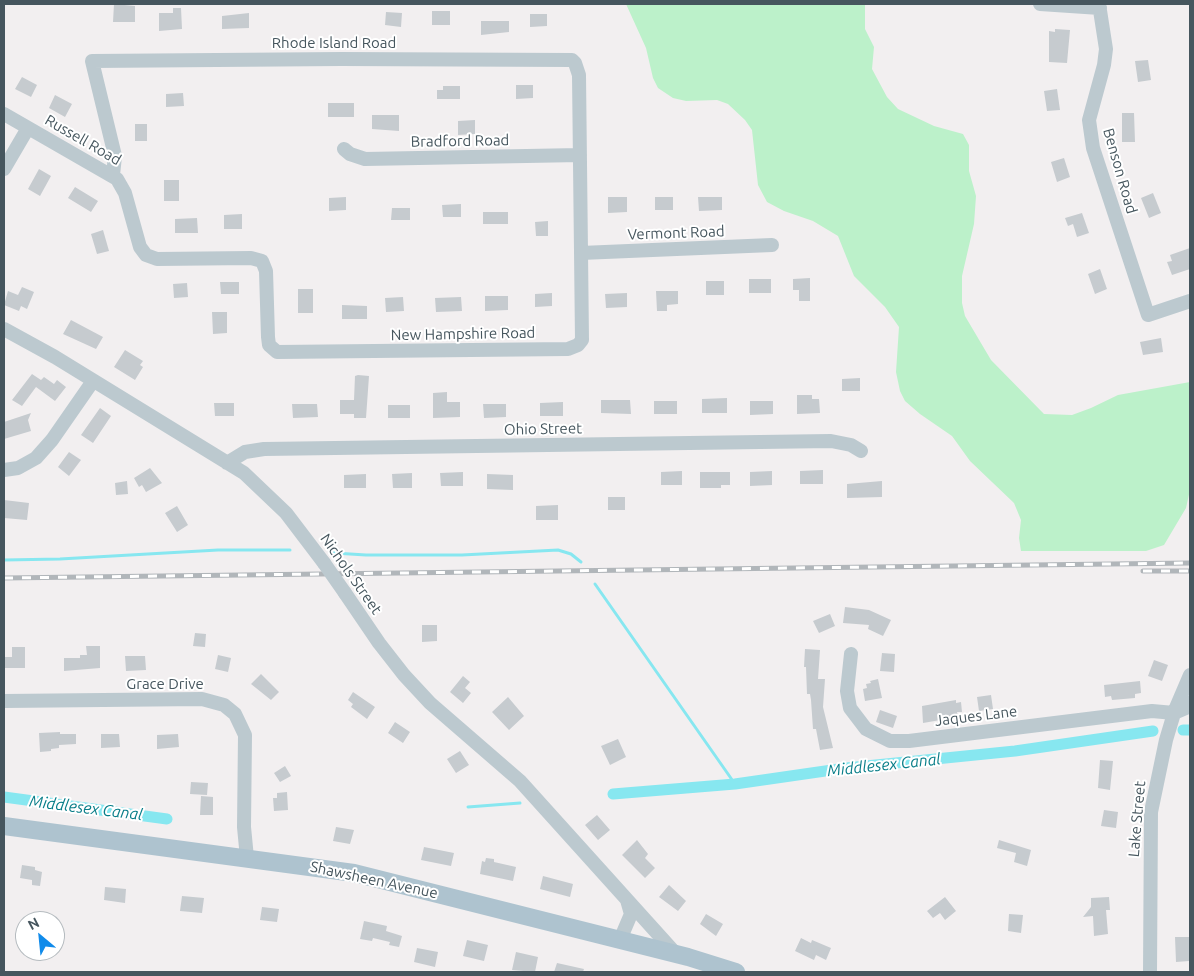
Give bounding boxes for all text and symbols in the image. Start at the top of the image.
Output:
street label: Rhode Island Road [272,34,396,52]
street label: Russell Road [42,111,124,169]
street label: Benson Road [1099,126,1141,216]
street label: Bradford Road [411,131,509,151]
street label: Vermont Road [627,222,725,244]
street label: New Hampshire Road [391,324,535,344]
street label: Ohio Street [504,419,582,439]
street label: Nichols Street [317,530,385,618]
street label: Grace Drive [126,675,204,693]
street label: Jaques Lane [934,702,1018,730]
water label: Middlesex Canal [826,749,942,781]
street label: Lake Street [1125,780,1149,858]
water label: Middlesex Canal [28,792,144,824]
street label: Shawsheen Avenue [309,858,439,902]
north arrow [15,911,65,961]
text: N [25,914,42,933]

